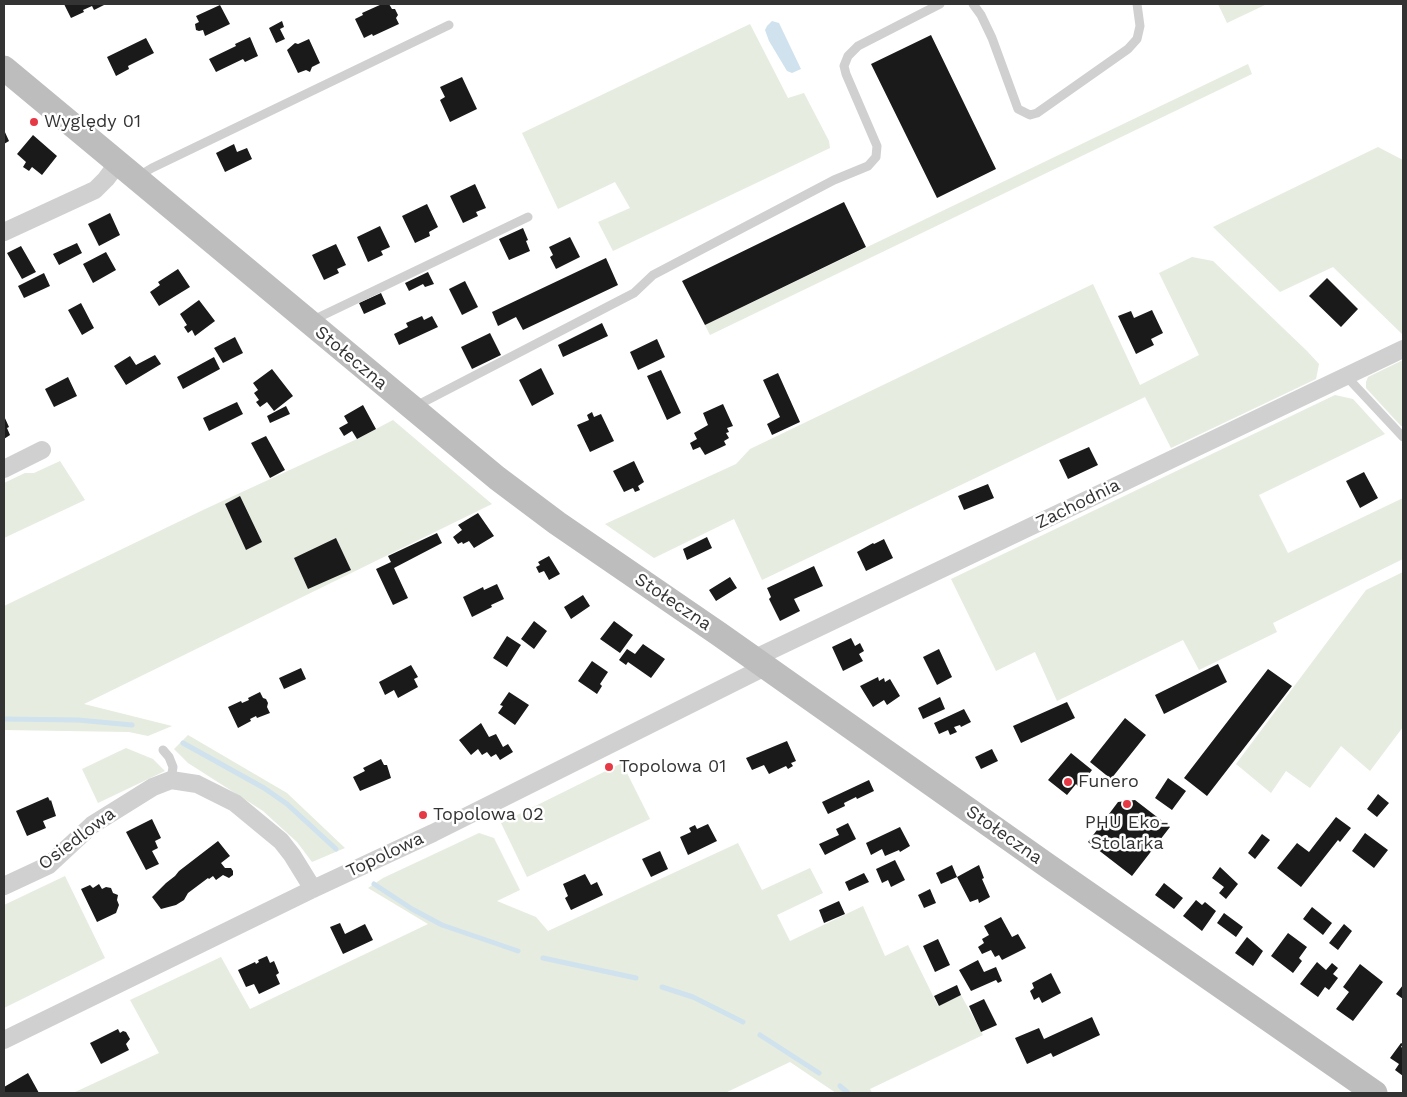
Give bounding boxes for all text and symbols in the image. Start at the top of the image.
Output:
place label: Wyględy 01 [44,111,141,133]
marker: Wyględy 01 [28,116,40,128]
street label: Stołeczna [310,321,392,395]
street label: Zachodnia [1032,474,1124,534]
street label: Stołeczna [630,568,716,636]
place label: Topolowa 01 [619,756,726,778]
marker: Topolowa 01 [603,761,615,773]
place label: Funero [1078,771,1139,793]
marker: Funero [1062,776,1074,788]
marker: PHU Eko- Stolarka [1121,798,1133,810]
street label: Stołeczna [962,801,1046,869]
street label: Osiedlowa [34,803,120,875]
place label: Topolowa 02 [433,804,544,826]
marker: Topolowa 02 [417,809,429,821]
place label: PHU Eko- Stolarka [1085,812,1169,854]
street label: Topolowa [343,828,427,882]

